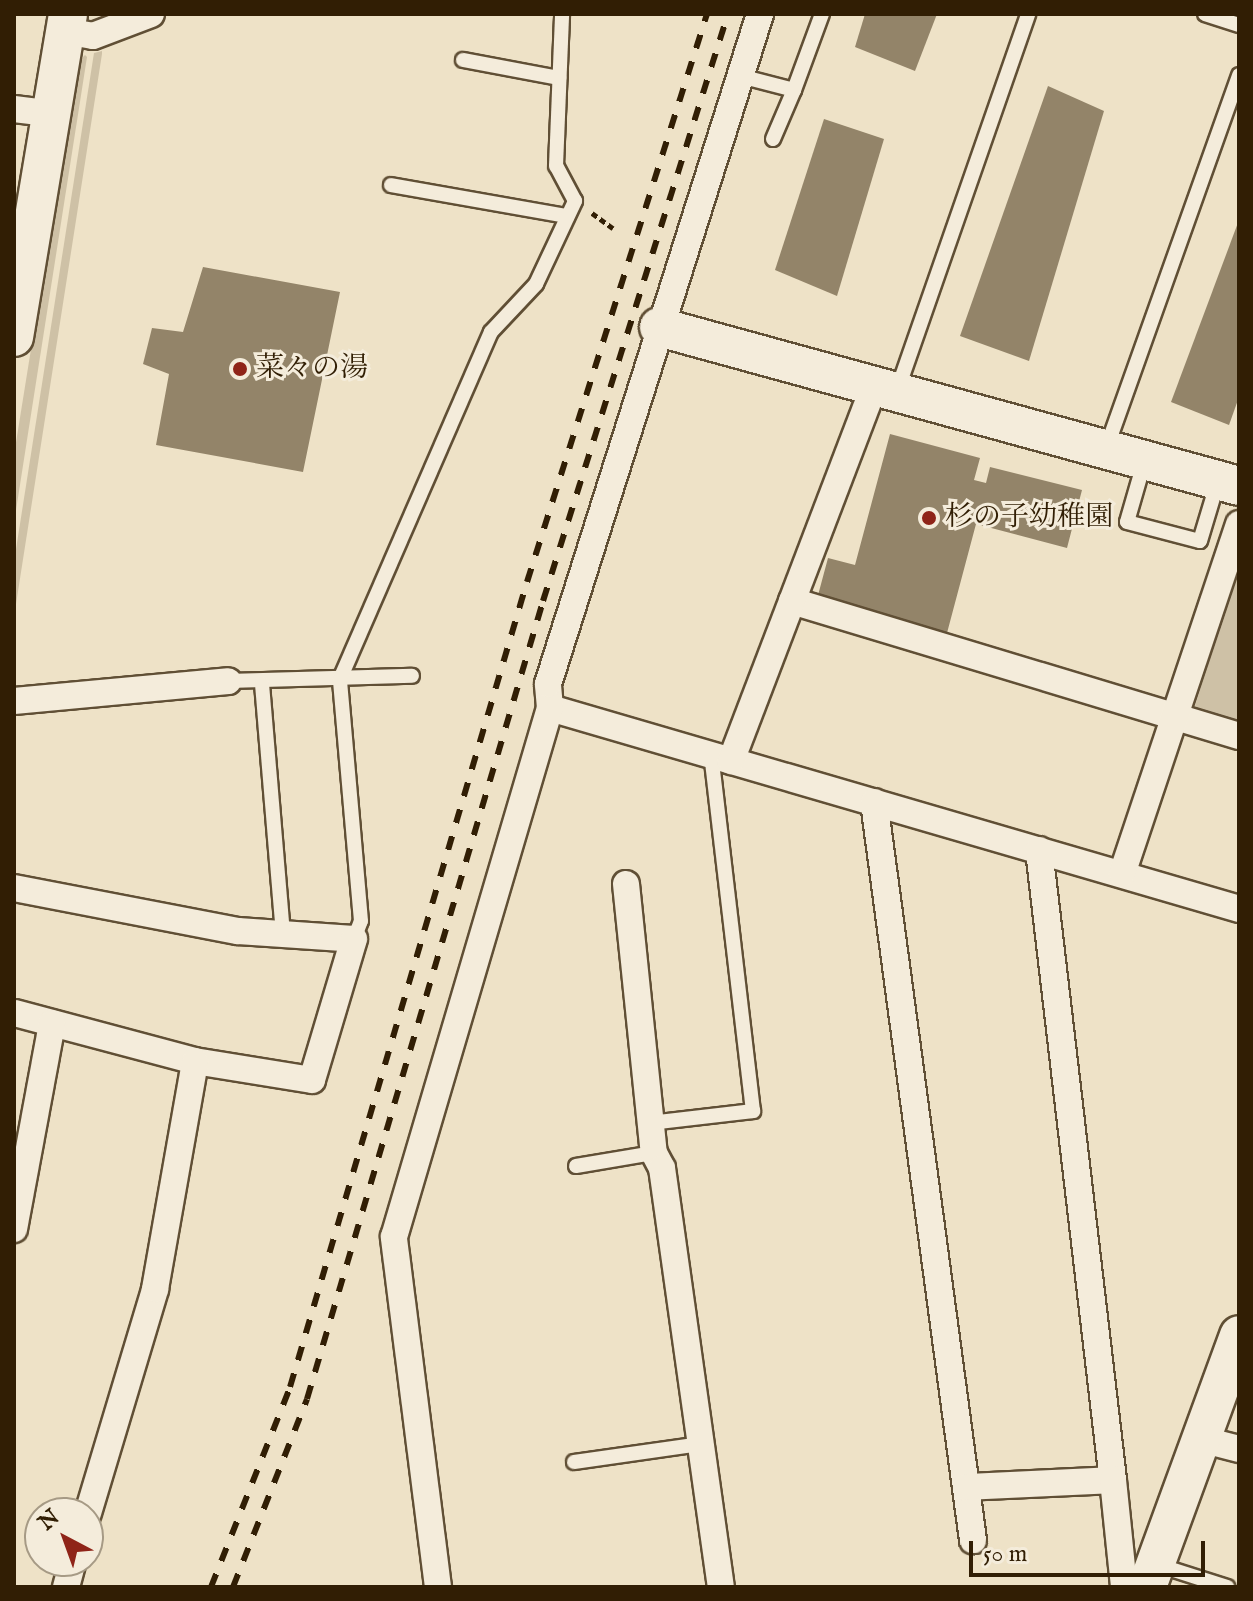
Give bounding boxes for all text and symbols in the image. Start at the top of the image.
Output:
place label: 菜々の湯 [256,352,368,386]
marker: 菜々の湯 [231,360,249,378]
place label: 杉の子幼稚園 [945,501,1113,535]
marker: 杉の子幼稚園 [920,509,938,527]
north arrow [24,1497,104,1577]
text: N [33,1504,66,1537]
scale bar [973,1525,1209,1575]
text: 50 m [983,1539,1027,1570]

